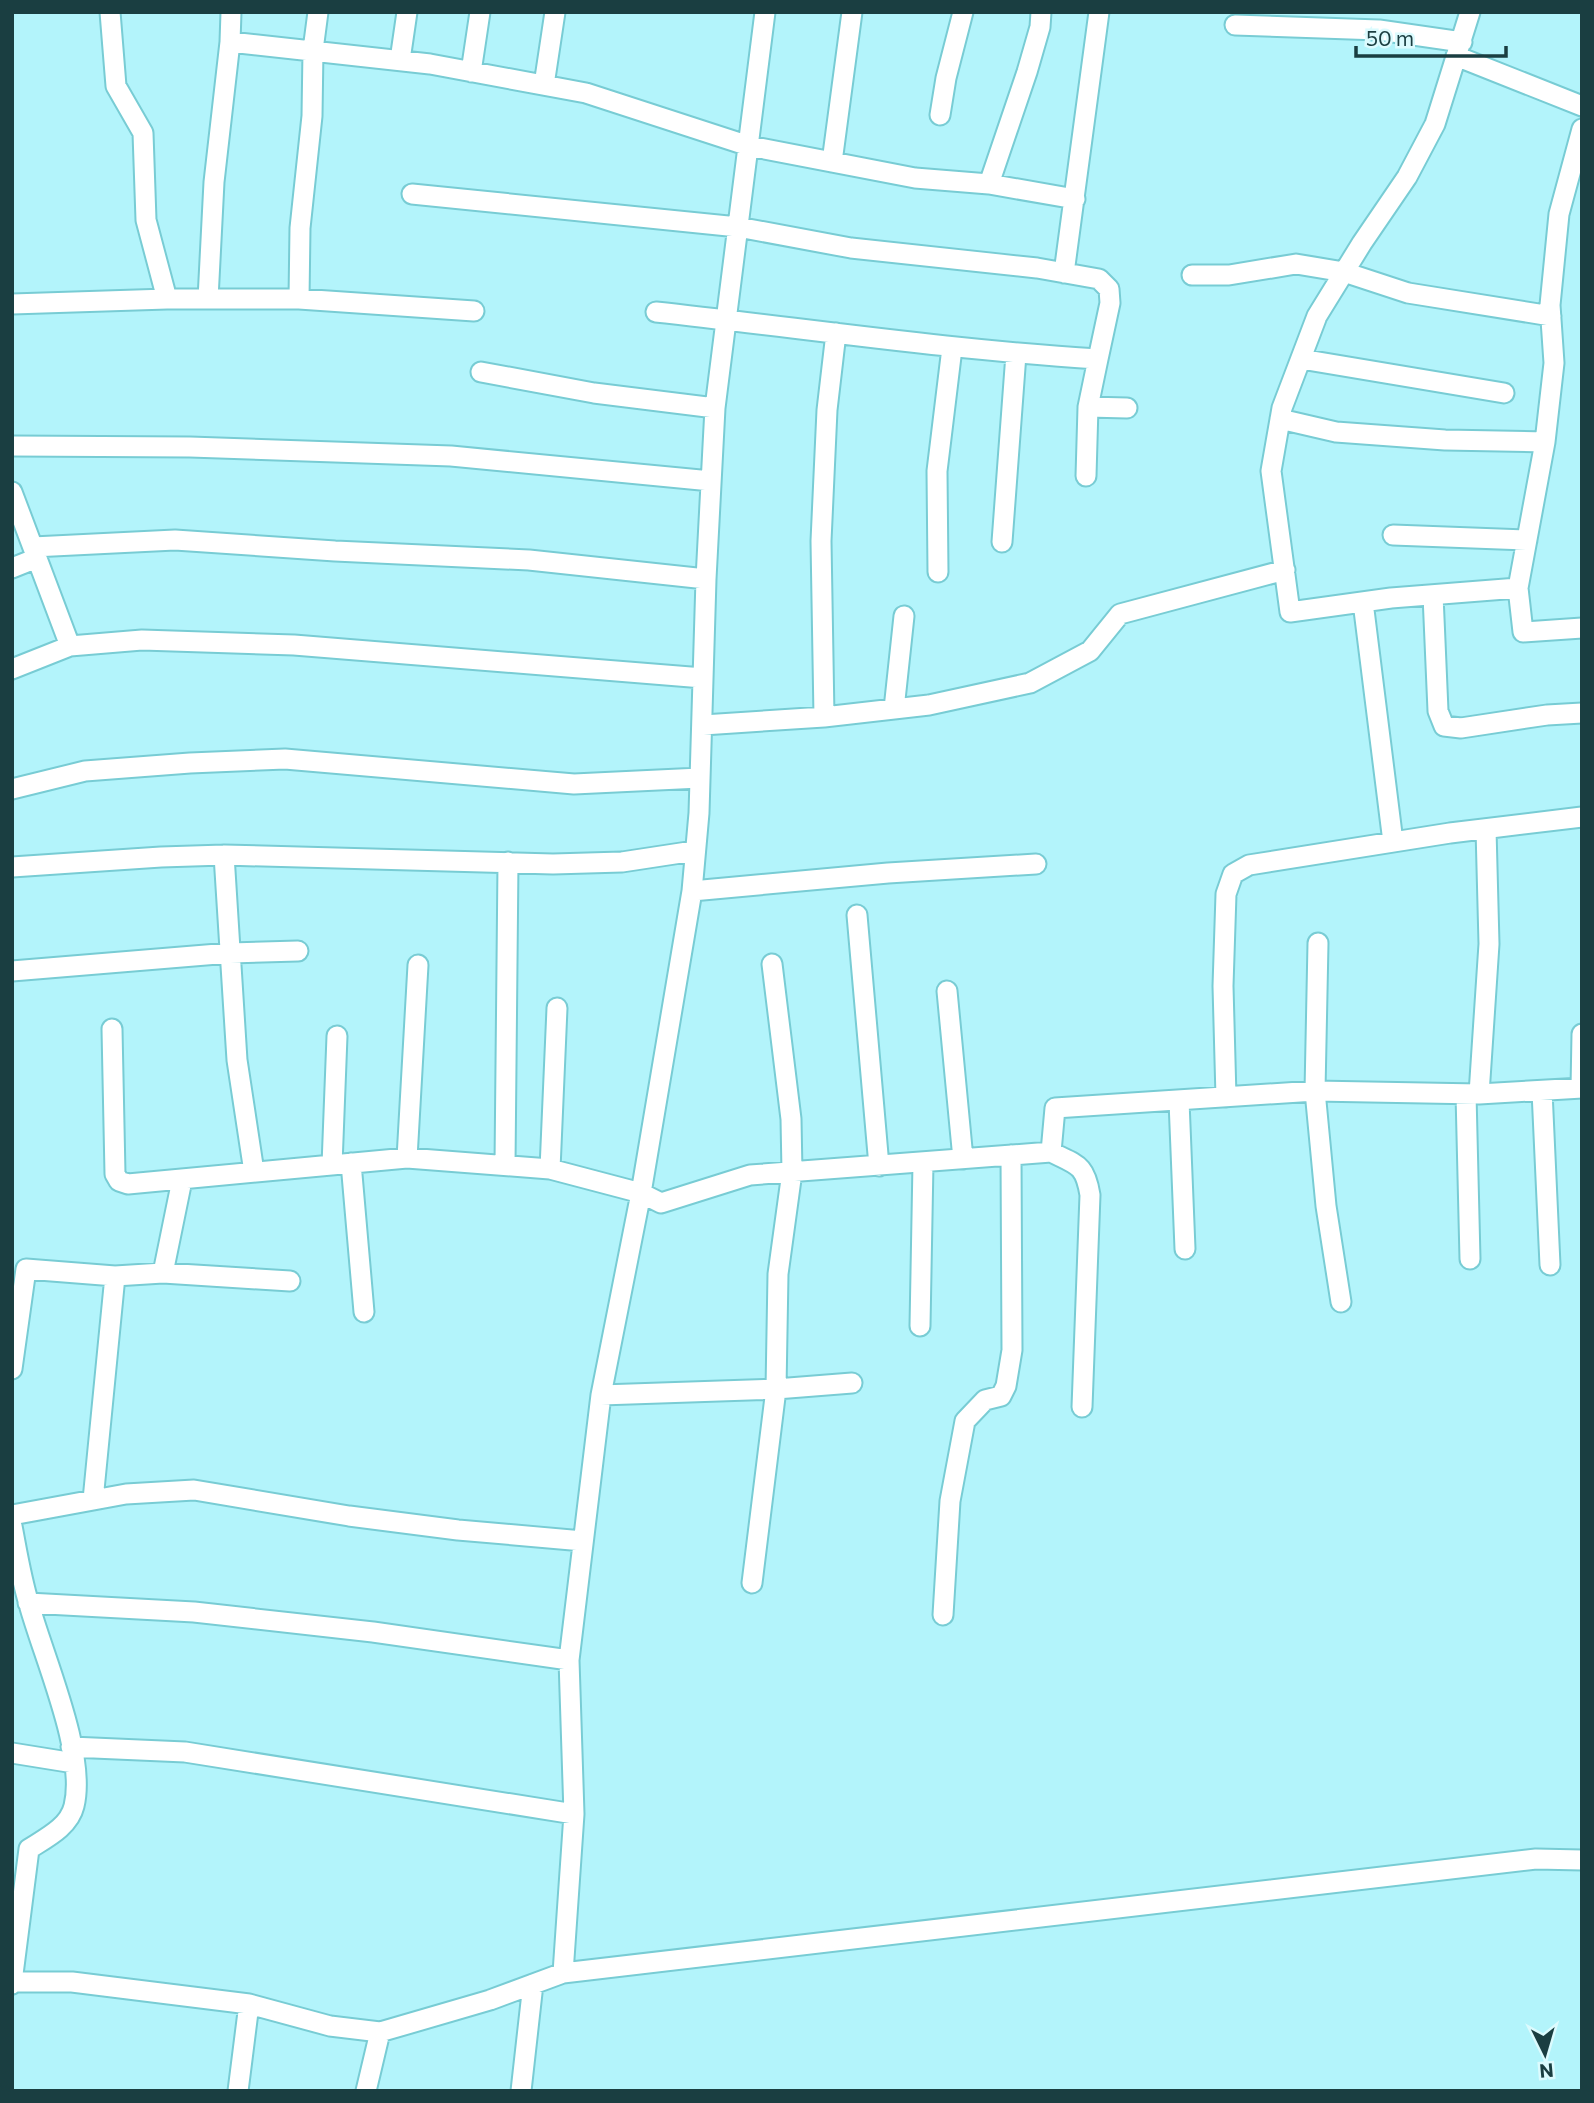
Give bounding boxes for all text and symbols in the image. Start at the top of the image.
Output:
scale bar [1356,14,1506,58]
text: 50 m [1366,25,1414,50]
north arrow [1510,2019,1580,2089]
text: N [1538,2059,1555,2084]

